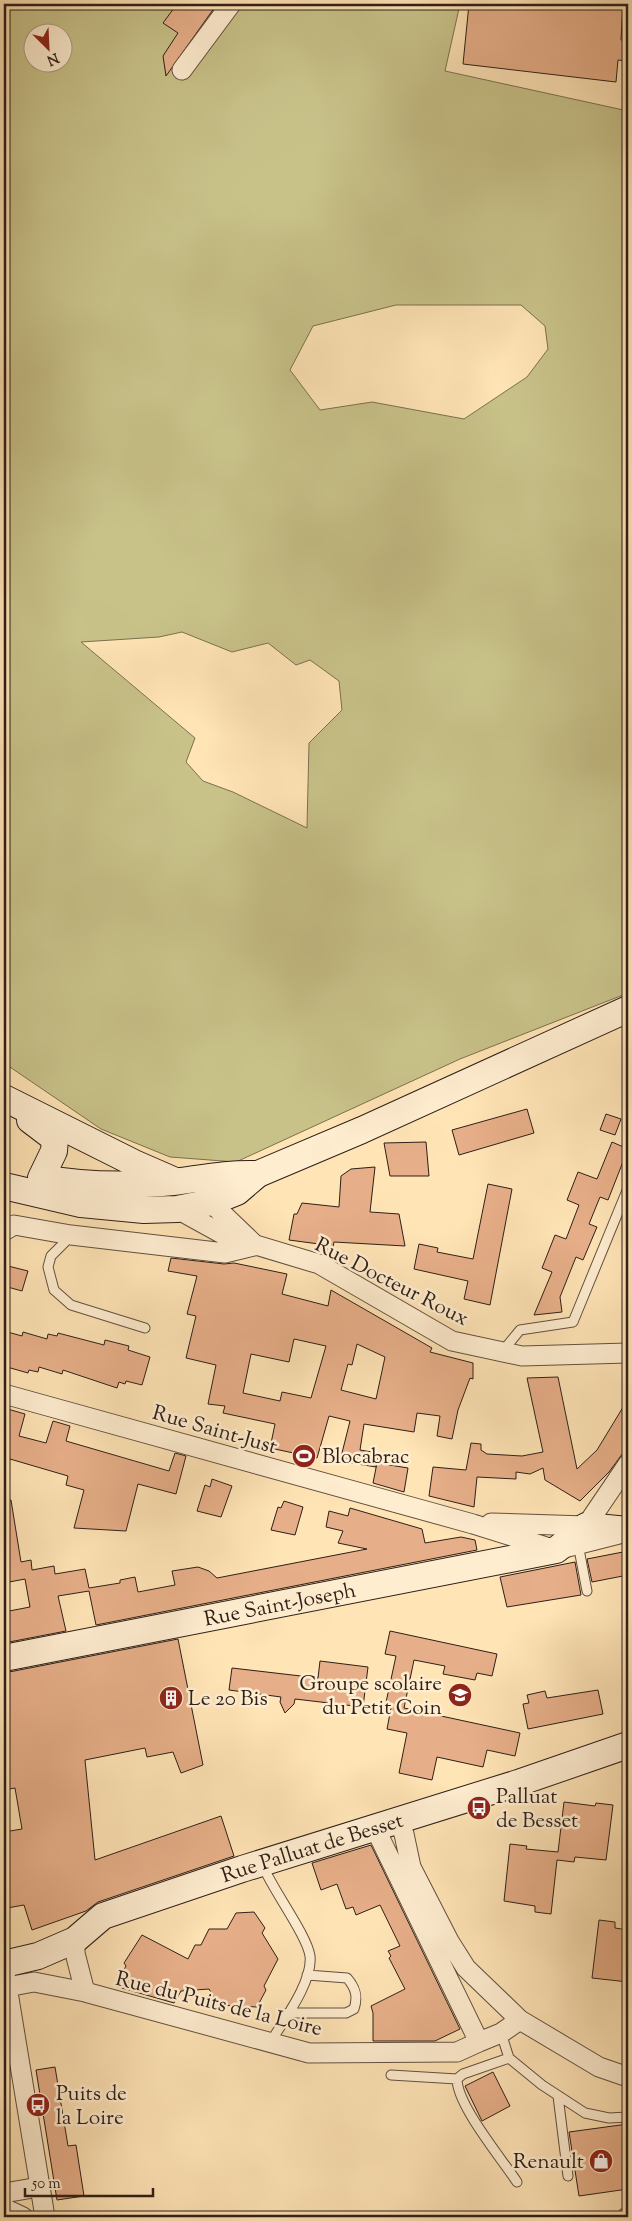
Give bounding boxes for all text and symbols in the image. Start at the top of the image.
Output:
north arrow [22,22,72,72]
text: N [43,47,62,69]
street label: Rue Docteur Roux [309,1231,473,1335]
street label: Rue Saint-Just [149,1399,280,1463]
sports icon: Blocabrac [291,1443,317,1469]
place label: Blocabrac [322,1443,409,1473]
street label: Rue Saint-Joseph [202,1576,359,1636]
place label: Groupe scolaire du Petit Coin [299,1670,442,1724]
school or university icon: Groupe scolaire du Petit Coin [447,1682,473,1708]
building icon: Le 20 Bis [158,1685,184,1711]
place label: Le 20 Bis [188,1685,268,1715]
place label: Palluat de Besset [496,1783,578,1837]
bus stop icon: Palluat de Besset [466,1795,492,1821]
street label: Rue Palluat de Besset [217,1807,407,1892]
street label: Rue du Puits de la Loire [112,1965,325,2045]
place label: Puits de la Loire [56,2080,127,2134]
bus stop icon: Puits de la Loire [25,2092,51,2118]
place label: Renault [513,2148,584,2178]
shop icon: Renault [588,2148,614,2174]
scale bar [25,2166,152,2198]
text: 50 m [31,2174,61,2195]

